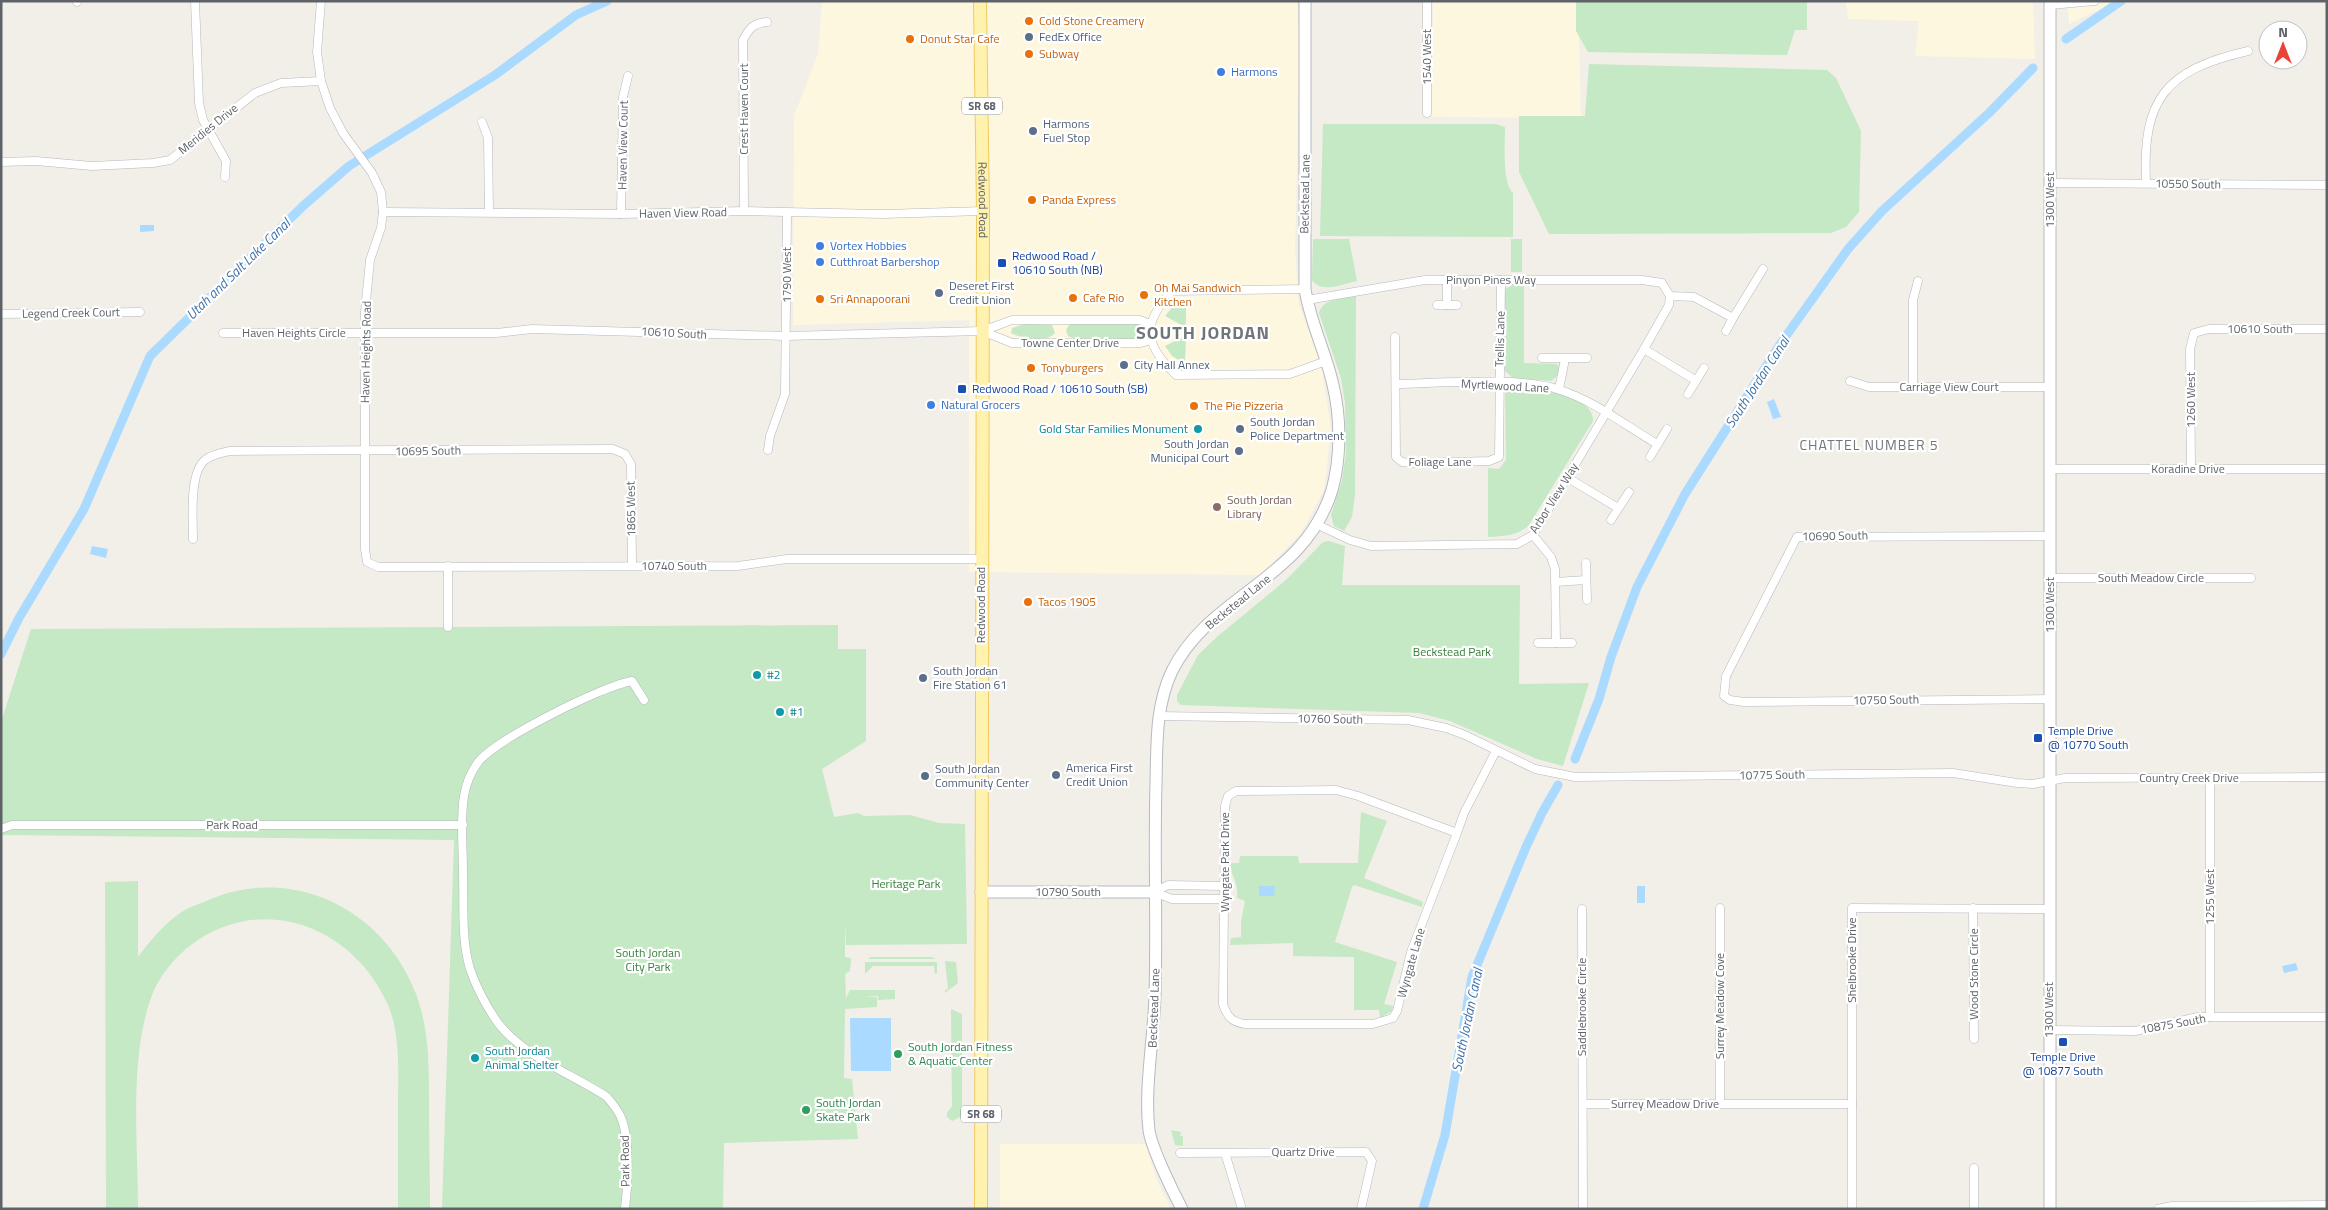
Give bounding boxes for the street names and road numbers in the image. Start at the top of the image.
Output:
street label: 1540 West [1417,28,1436,85]
street label: Crest Haven Court [734,63,753,155]
street label: Meridies Drive [174,98,242,159]
road number: SR 68 [962,98,1002,114]
street label: Haven View Court [612,99,633,190]
street label: Beckstead Lane [1294,154,1315,234]
street label: Redwood Road [973,162,993,238]
street label: 1300 West [2040,171,2059,228]
street label: 10550 South [2155,173,2221,194]
street label: Haven View Road [639,202,727,223]
street label: 1790 West [777,246,796,303]
street label: Pinyon Pines Way [1446,270,1536,289]
street label: Haven Heights Road [355,301,376,403]
street label: Legend Creek Court [22,302,121,323]
street label: Trellis Lane [1490,311,1509,367]
street label: 10610 South [2227,319,2293,338]
street label: 10610 South [641,321,708,344]
street label: Haven Heights Circle [242,323,346,342]
street label: Towne Center Drive [1021,333,1119,352]
street label: 1260 West [2181,371,2200,428]
street label: Myrtlewood Lane [1461,374,1549,397]
street label: Carriage View Court [1899,377,1999,396]
street label: 10695 South [395,440,461,461]
street label: Foliage Lane [1409,452,1471,471]
street label: Arbor View Way [1524,458,1583,537]
street label: Koradine Drive [2151,459,2225,478]
street label: 1865 West [621,480,640,537]
street label: 10690 South [1802,525,1868,546]
street label: 10740 South [641,556,707,575]
street label: Redwood Road [971,567,990,643]
street label: South Meadow Circle [2098,568,2204,587]
street label: Beckstead Lane [1201,569,1275,634]
street label: 1300 West [2040,576,2059,633]
street label: 10750 South [1853,689,1919,710]
street label: 10760 South [1297,708,1363,729]
street label: 10775 South [1739,764,1805,785]
street label: Country Creek Drive [2139,768,2239,787]
street label: Wyngate Park Drive [1215,812,1234,912]
street label: Park Road [206,815,258,834]
street label: 1255 West [2200,868,2219,925]
street label: 10790 South [1035,882,1101,901]
street label: Shelbrooke Drive [1842,917,1861,1003]
street label: Wyngate Lane [1391,926,1430,1000]
street label: Wood Stone Circle [1964,928,1983,1020]
street label: Surrey Meadow Cove [1710,953,1729,1059]
street label: Saddlebrooke Circle [1572,958,1591,1056]
street label: Beckstead Lane [1143,968,1164,1048]
street label: 1300 West [2039,981,2058,1038]
street label: 10875 South [2139,1008,2207,1039]
street label: Surrey Meadow Drive [1611,1094,1719,1113]
road number: SR 68 [961,1106,1001,1122]
street label: Park Road [615,1135,634,1187]
street label: Quartz Drive [1271,1142,1335,1161]

